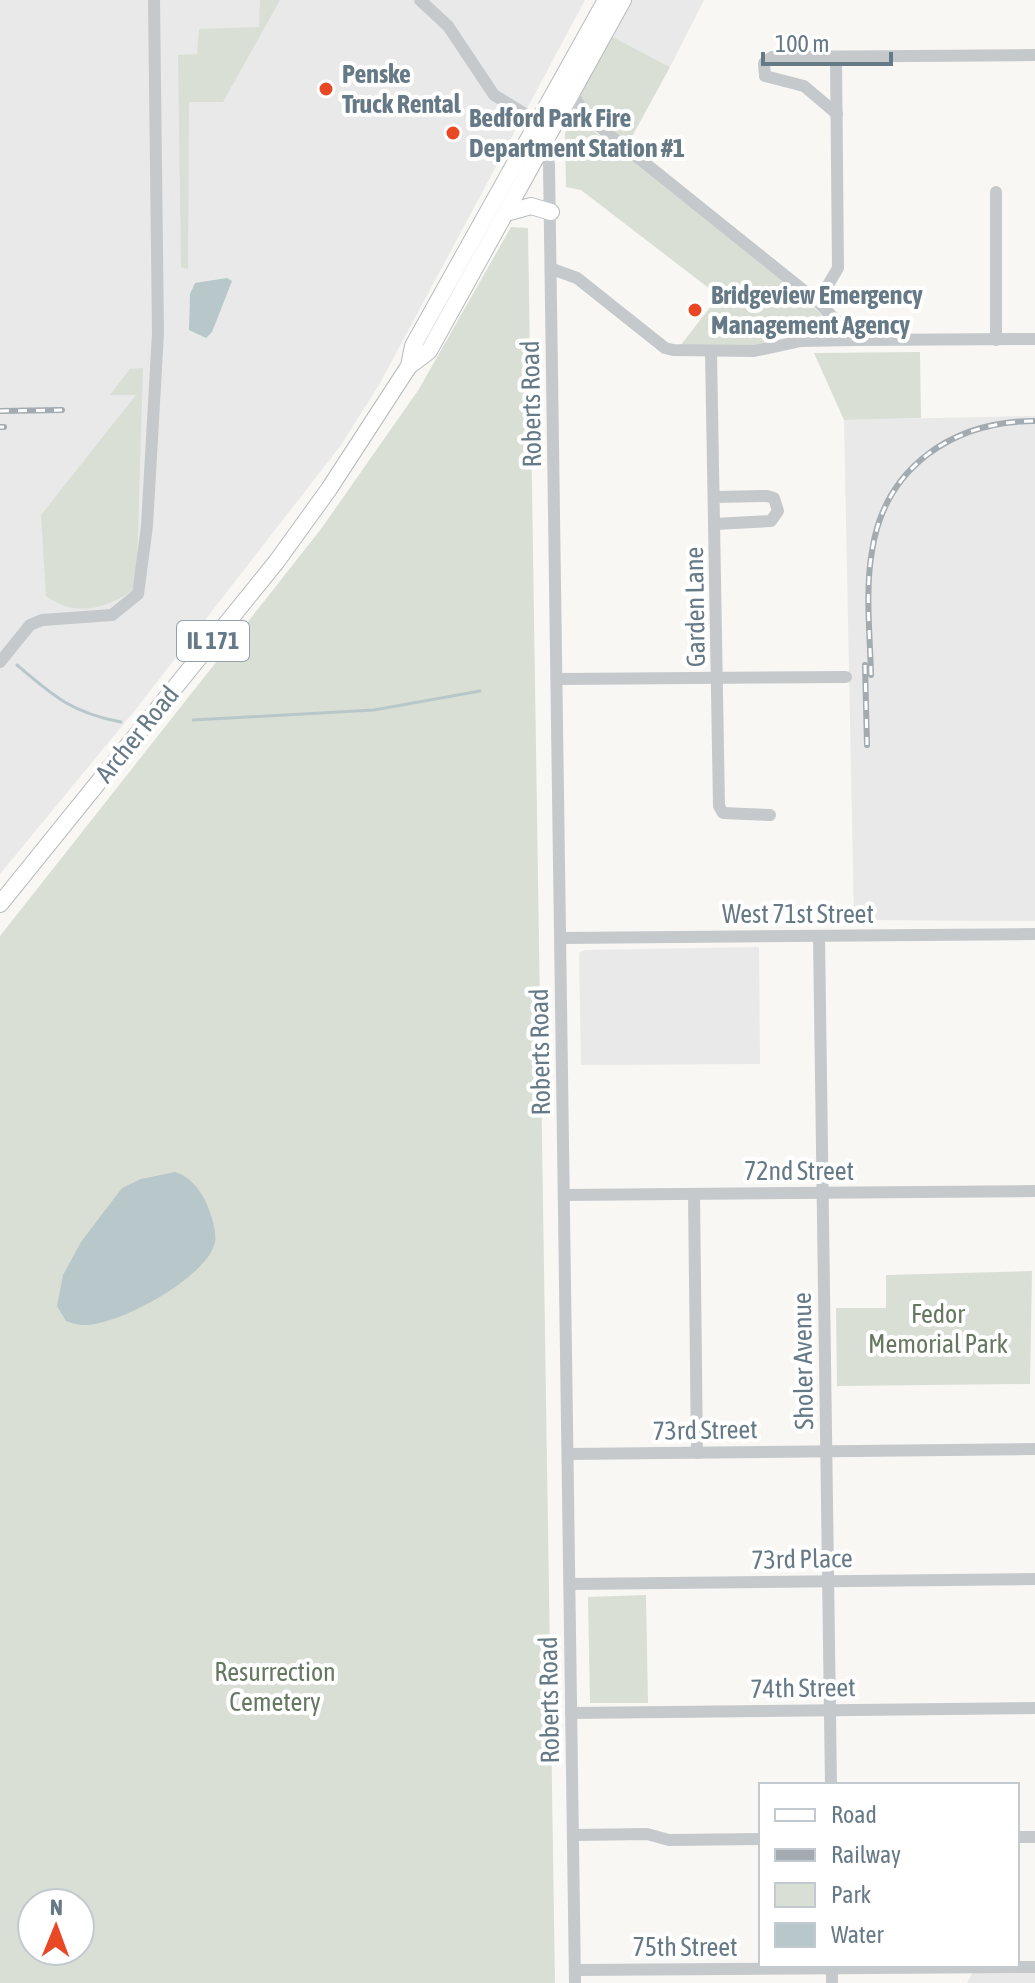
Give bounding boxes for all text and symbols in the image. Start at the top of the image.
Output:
scale bar [763,16,891,66]
text: 100 m [775,30,829,57]
place label: Penske Truck Rental [342,59,462,119]
marker: Penske Truck Rental [317,80,335,98]
place label: Bedford Park Fire Department Station #1 [469,103,685,163]
marker: Bedford Park Fire Department Station #1 [444,124,462,142]
place label: Bridgeview Emergency Management Agency [711,280,923,340]
marker: Bridgeview Emergency Management Agency [686,301,704,319]
street label: Roberts Road [515,340,547,468]
street label: Garden Lane [679,547,711,667]
road number: IL 171 [177,621,249,661]
street label: Archer Road [89,680,185,788]
street label: West 71st Street [722,899,874,929]
street label: Roberts Road [524,988,556,1116]
street label: 72nd Street [744,1156,854,1186]
street label: Sholer Avenue [787,1292,819,1430]
park label: Fedor Memorial Park [868,1299,1008,1359]
street label: 73rd Street [652,1414,758,1446]
street label: 73rd Place [751,1543,853,1575]
street label: Roberts Road [533,1636,565,1764]
park label: Resurrection Cemetery [214,1657,336,1717]
street label: 74th Street [750,1672,856,1704]
legend [759,1783,1019,1967]
text: Road [831,1801,877,1828]
text: Railway [831,1841,901,1868]
text: Park [831,1881,872,1908]
north arrow [16,1887,96,1967]
text: N [50,1894,63,1920]
text: Water [831,1921,884,1948]
street label: 75th Street [632,1932,738,1962]

